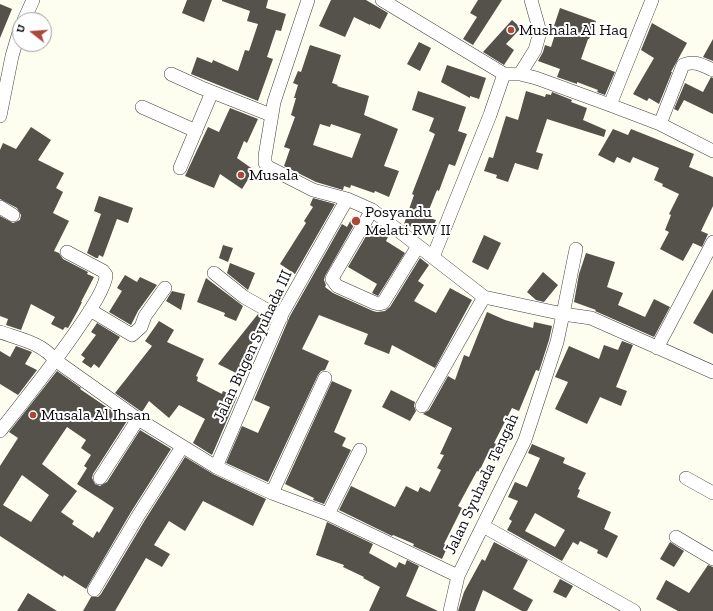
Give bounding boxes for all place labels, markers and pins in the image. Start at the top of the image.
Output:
place label: Mushala Al Haq [519,20,628,40]
marker: Mushala Al Haq [506,25,516,35]
place label: Musala [249,165,298,185]
marker: Musala [236,170,246,180]
place label: Posyandu Melati RW II [365,202,451,240]
marker: Posyandu Melati RW II [350,215,362,227]
place label: Musala Al Ihsan [41,405,150,425]
marker: Musala Al Ihsan [28,410,38,420]

